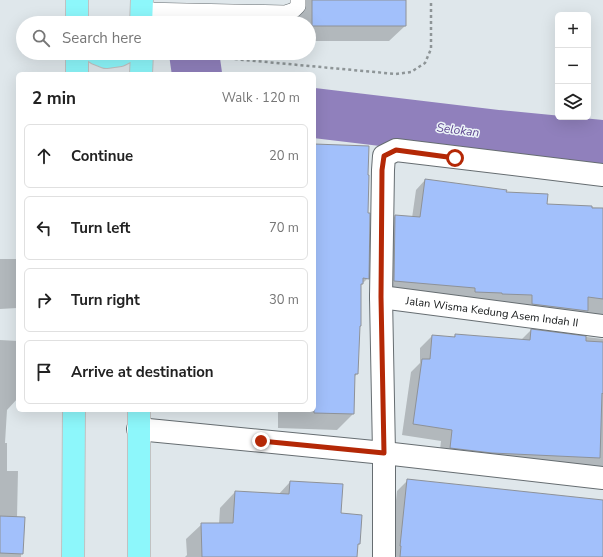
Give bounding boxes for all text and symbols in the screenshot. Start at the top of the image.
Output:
map controls [555,12,591,120]
button: + [555,12,591,48]
search box [16,16,316,60]
icon: search [30,27,52,49]
text: Search here [62,28,142,48]
button: − [555,48,591,84]
button: layers [555,84,591,120]
text: 2 min [32,87,76,110]
text: Walk · 120 m [222,89,300,107]
water label: Selokan [436,119,481,141]
icon: ahead [33,145,55,167]
text: Continue [71,146,133,166]
text: 20 m [269,147,299,165]
route start [446,149,464,167]
icon: left [33,217,55,239]
text: Turn left [71,218,130,238]
text: 70 m [269,219,299,237]
icon: right [33,289,55,311]
text: Turn right [71,290,140,310]
text: 30 m [269,291,299,309]
street label: Jalan Wisma Kedung Asem Indah II [404,293,579,331]
icon: arrive [33,361,55,383]
text: Arrive at destination [71,362,214,382]
route end [252,432,270,450]

